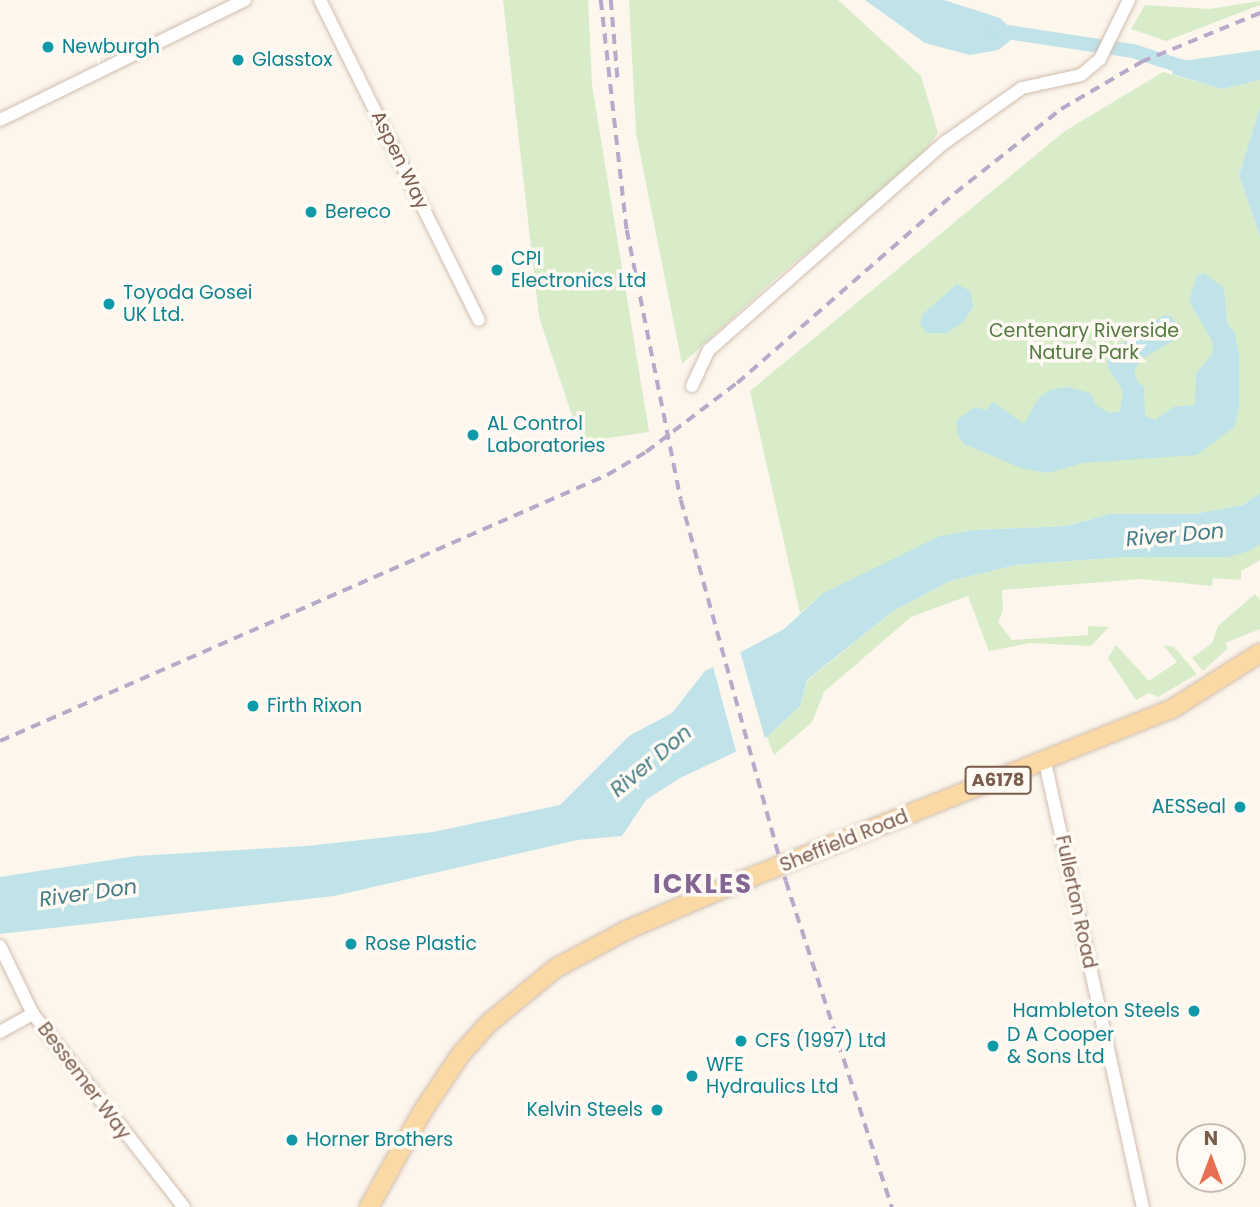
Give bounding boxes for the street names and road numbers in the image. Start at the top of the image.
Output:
street label: Aspen Way [366,107,434,213]
road number: A6178 [963,766,1033,794]
street label: Sheffield Road [777,805,911,877]
street label: Fullerton Road [1051,833,1101,971]
street label: Bessemer Way [33,1018,135,1144]

